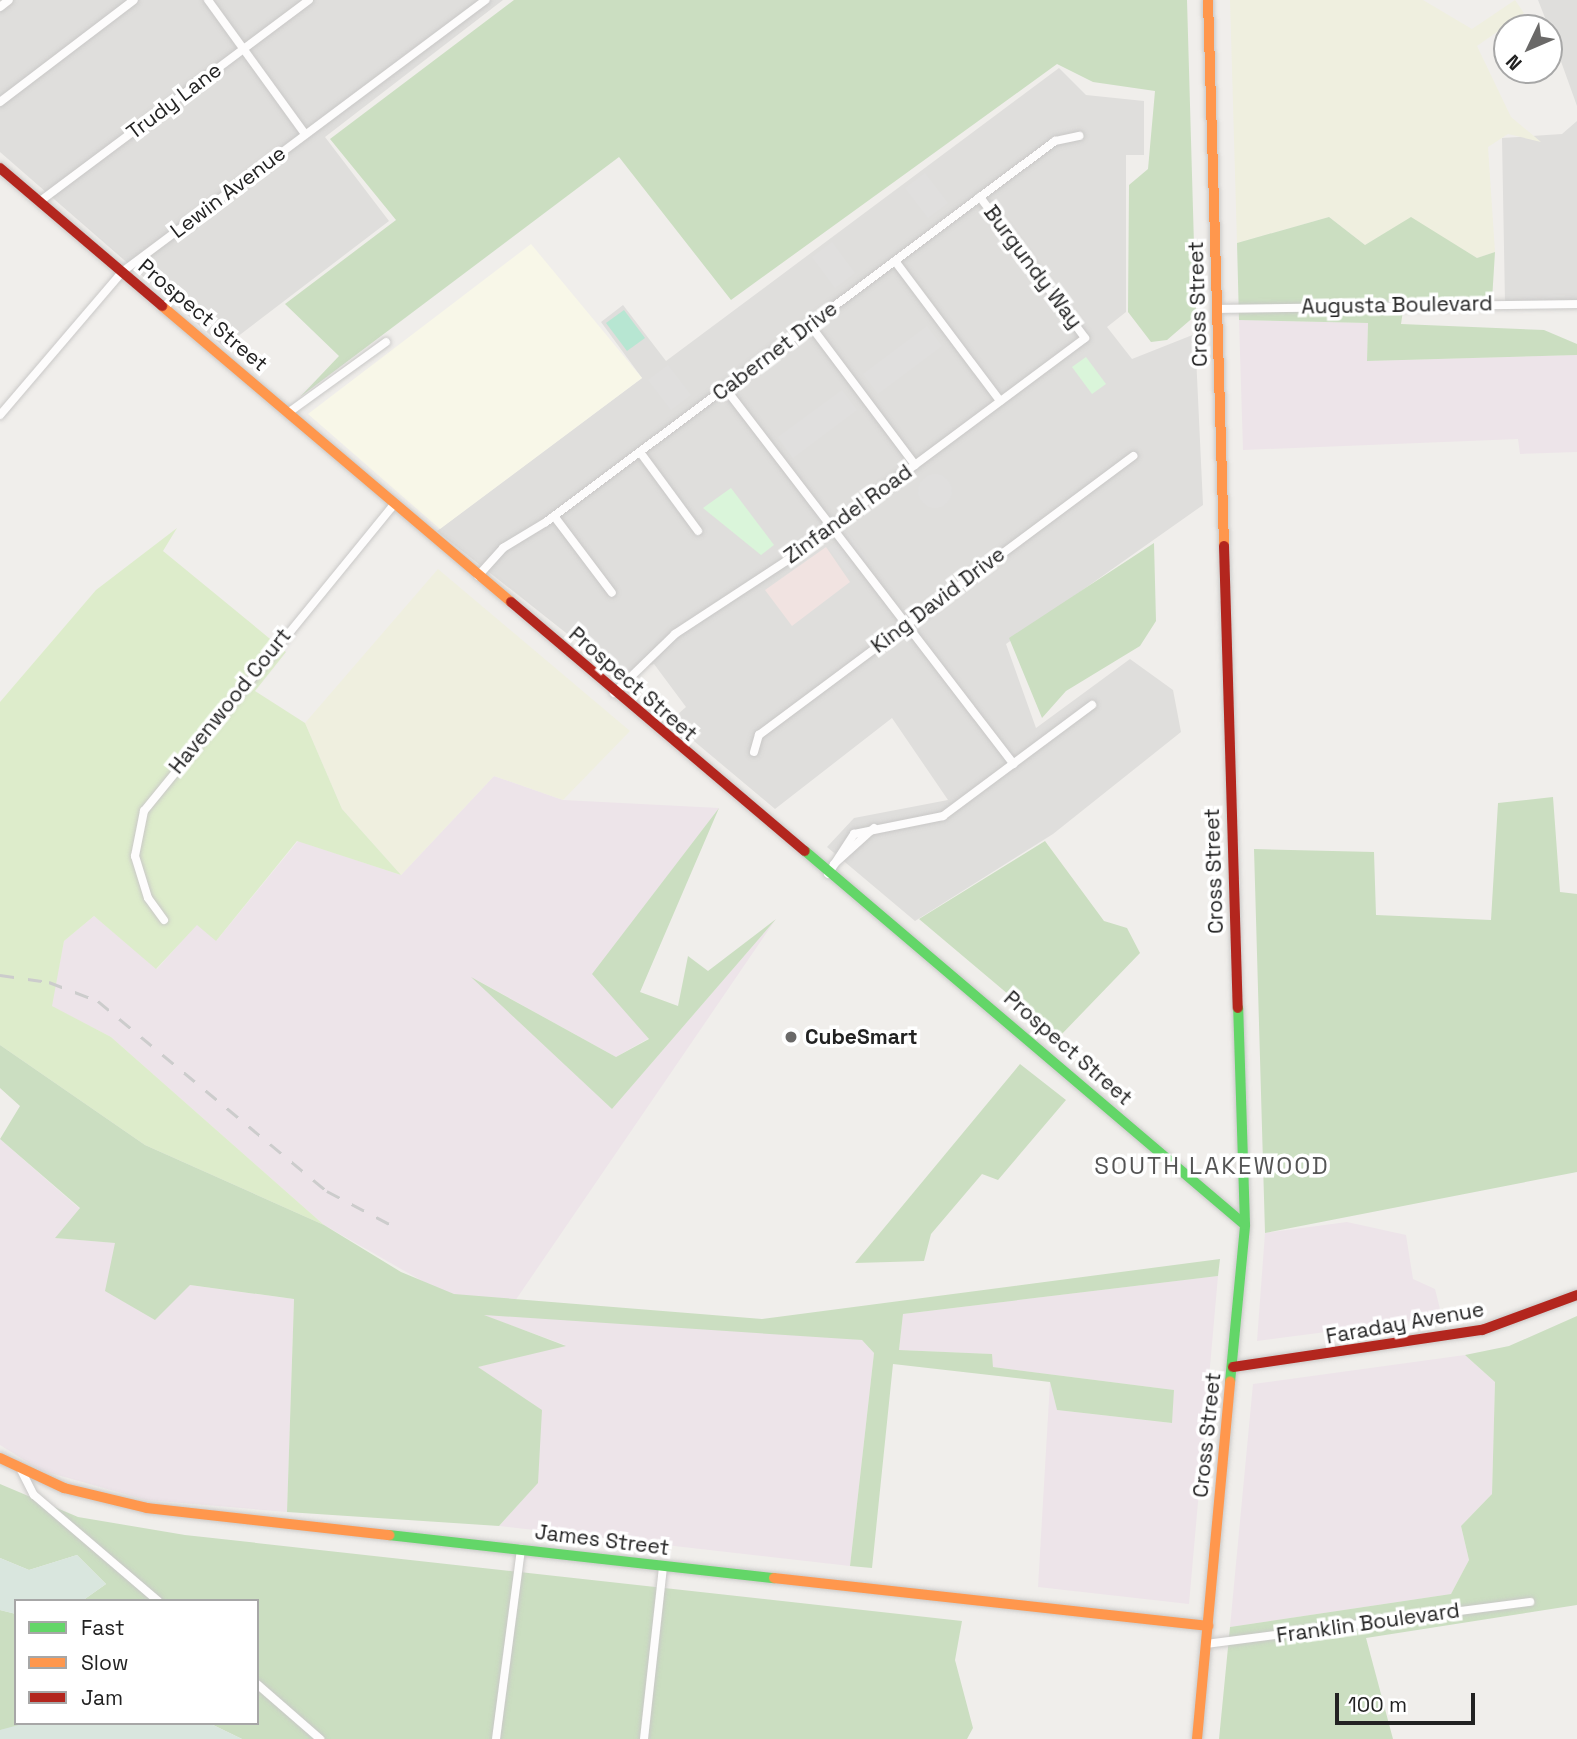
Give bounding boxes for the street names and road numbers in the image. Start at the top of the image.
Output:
street label: Trudy Lane [122,57,226,145]
street label: Lewin Avenue [165,140,291,244]
street label: Burgundy Way [978,200,1088,334]
street label: Cross Street [1183,241,1213,367]
street label: Prospect Street [133,253,273,377]
street label: Augusta Boulevard [1301,291,1493,319]
street label: Cabernet Drive [708,296,842,406]
street label: Zinfandel Road [779,459,917,569]
street label: King David Drive [866,542,1010,658]
street label: Prospect Street [564,621,702,747]
street label: Havenwood Court [164,623,296,779]
street label: Cross Street [1199,808,1229,934]
street label: Prospect Street [999,985,1137,1111]
street label: Faraday Avenue [1324,1297,1486,1349]
street label: Cross Street [1188,1371,1226,1499]
street label: James Street [533,1519,671,1561]
street label: Franklin Boulevard [1275,1598,1461,1648]

